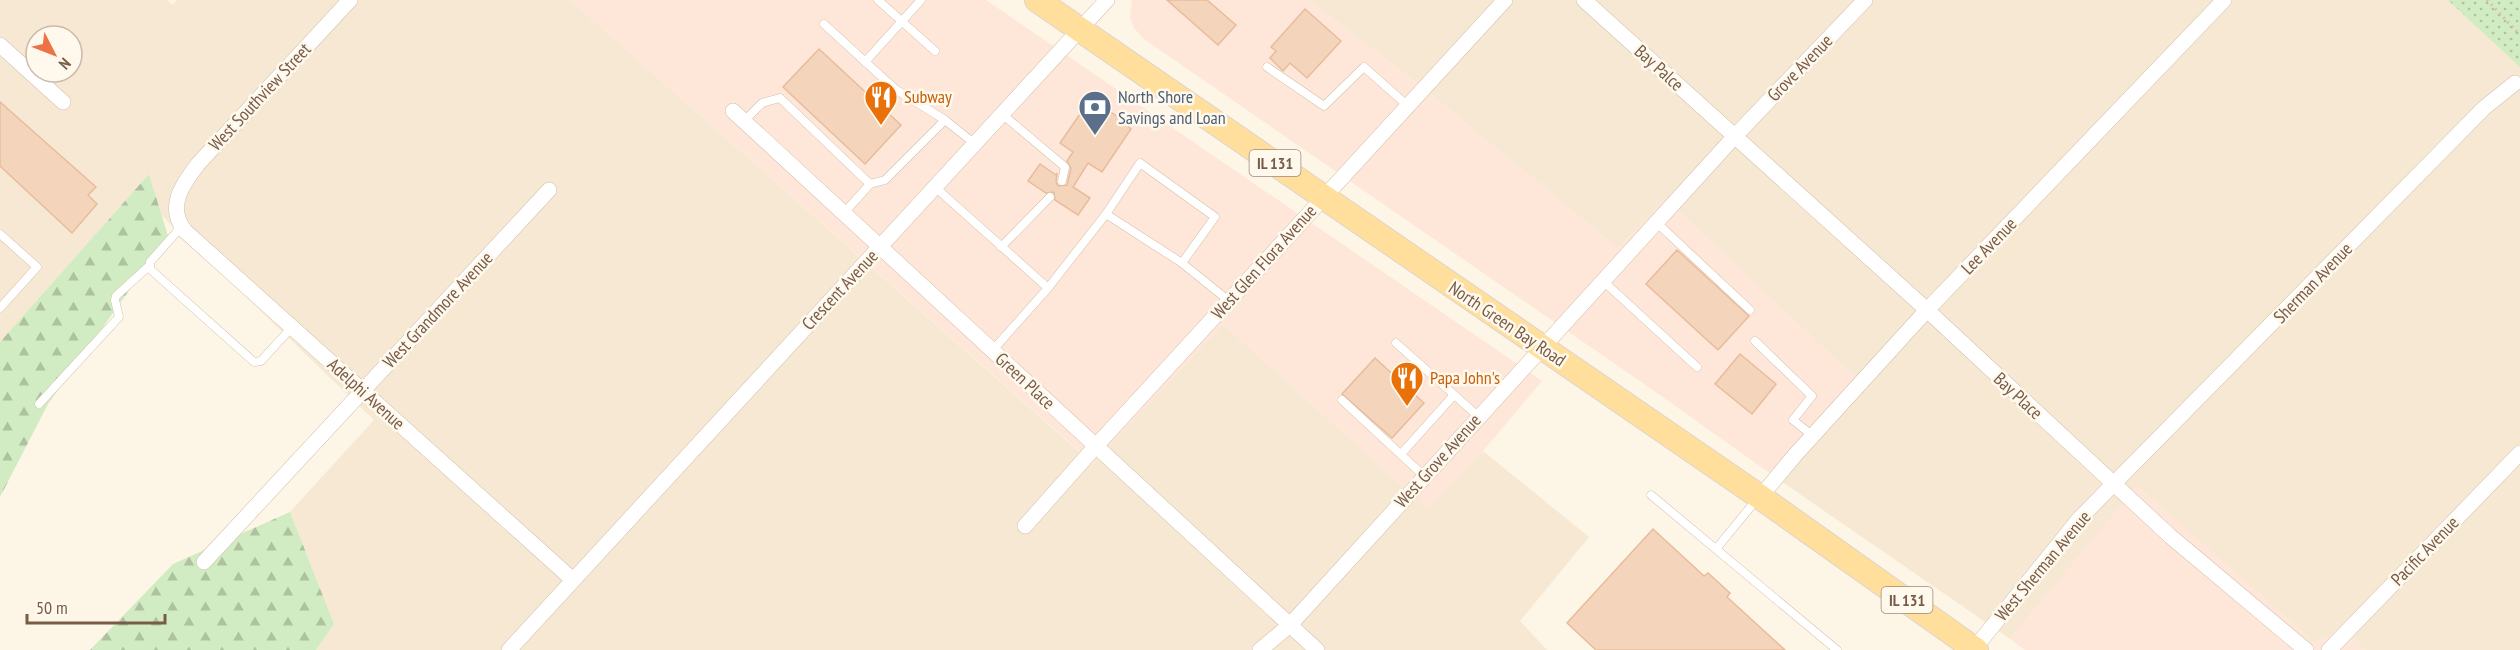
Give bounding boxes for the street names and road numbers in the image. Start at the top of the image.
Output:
street label: Grove Avenue [1762,29,1837,106]
street label: West Southview Street [204,38,316,155]
street label: Bay Palce [1630,40,1689,96]
road number: IL 131 [1250,150,1300,176]
street label: West Glen Flora Avenue [1206,200,1321,324]
street label: Lee Avenue [1956,212,2021,279]
street label: Sherman Avenue [2268,237,2357,328]
street label: Crescent Avenue [797,245,883,335]
street label: West Grandmore Avenue [378,247,498,373]
street label: North Green Bay Road [1444,276,1570,371]
street label: Green Place [991,347,1060,414]
street label: Adelphi Avenue [323,353,410,434]
street label: Bay Place [1989,367,2048,424]
street label: West Grove Avenue [1389,409,1486,512]
street label: West Sherman Avenue [1990,506,2096,626]
street label: Pacific Avenue [2386,511,2463,590]
road number: IL 131 [1882,587,1932,613]

